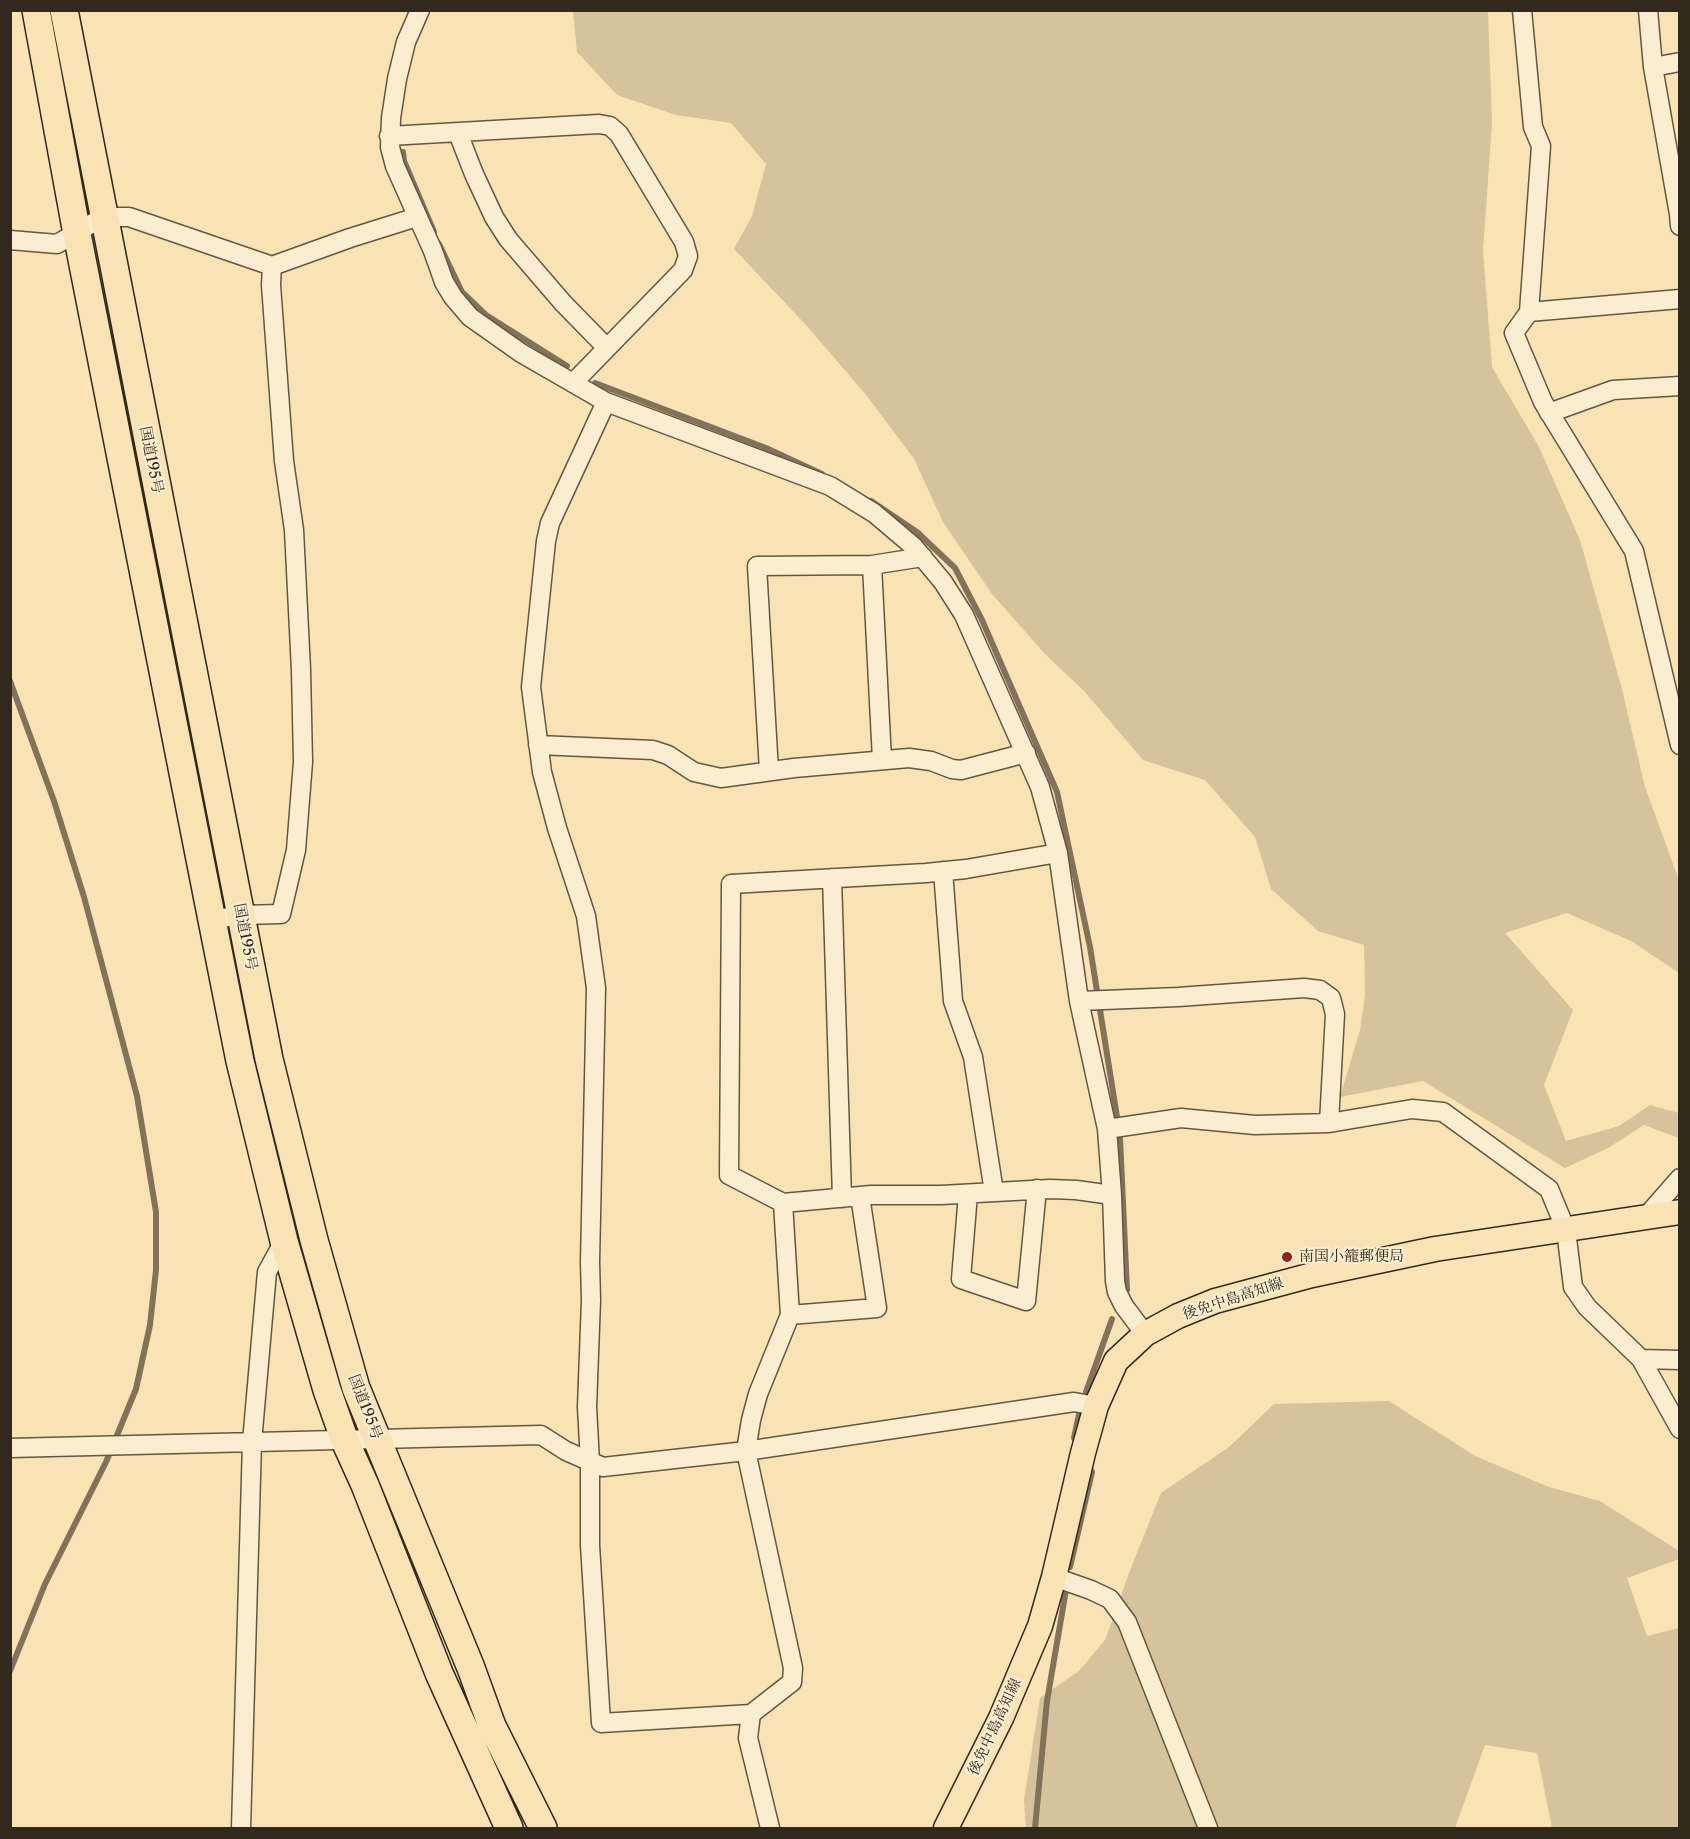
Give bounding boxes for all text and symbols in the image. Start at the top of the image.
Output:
street label: 国道195号 [136,425,166,495]
street label: 国道195号 [230,902,260,972]
place label: 南国小籠郵便局 [1299,1248,1404,1266]
marker: 南国小籠郵便局 [1280,1250,1294,1264]
street label: 後免中島高知線 [1180,1274,1286,1324]
street label: 国道195号 [344,1372,386,1442]
street label: 後免中島高知線 [965,1676,1025,1778]

